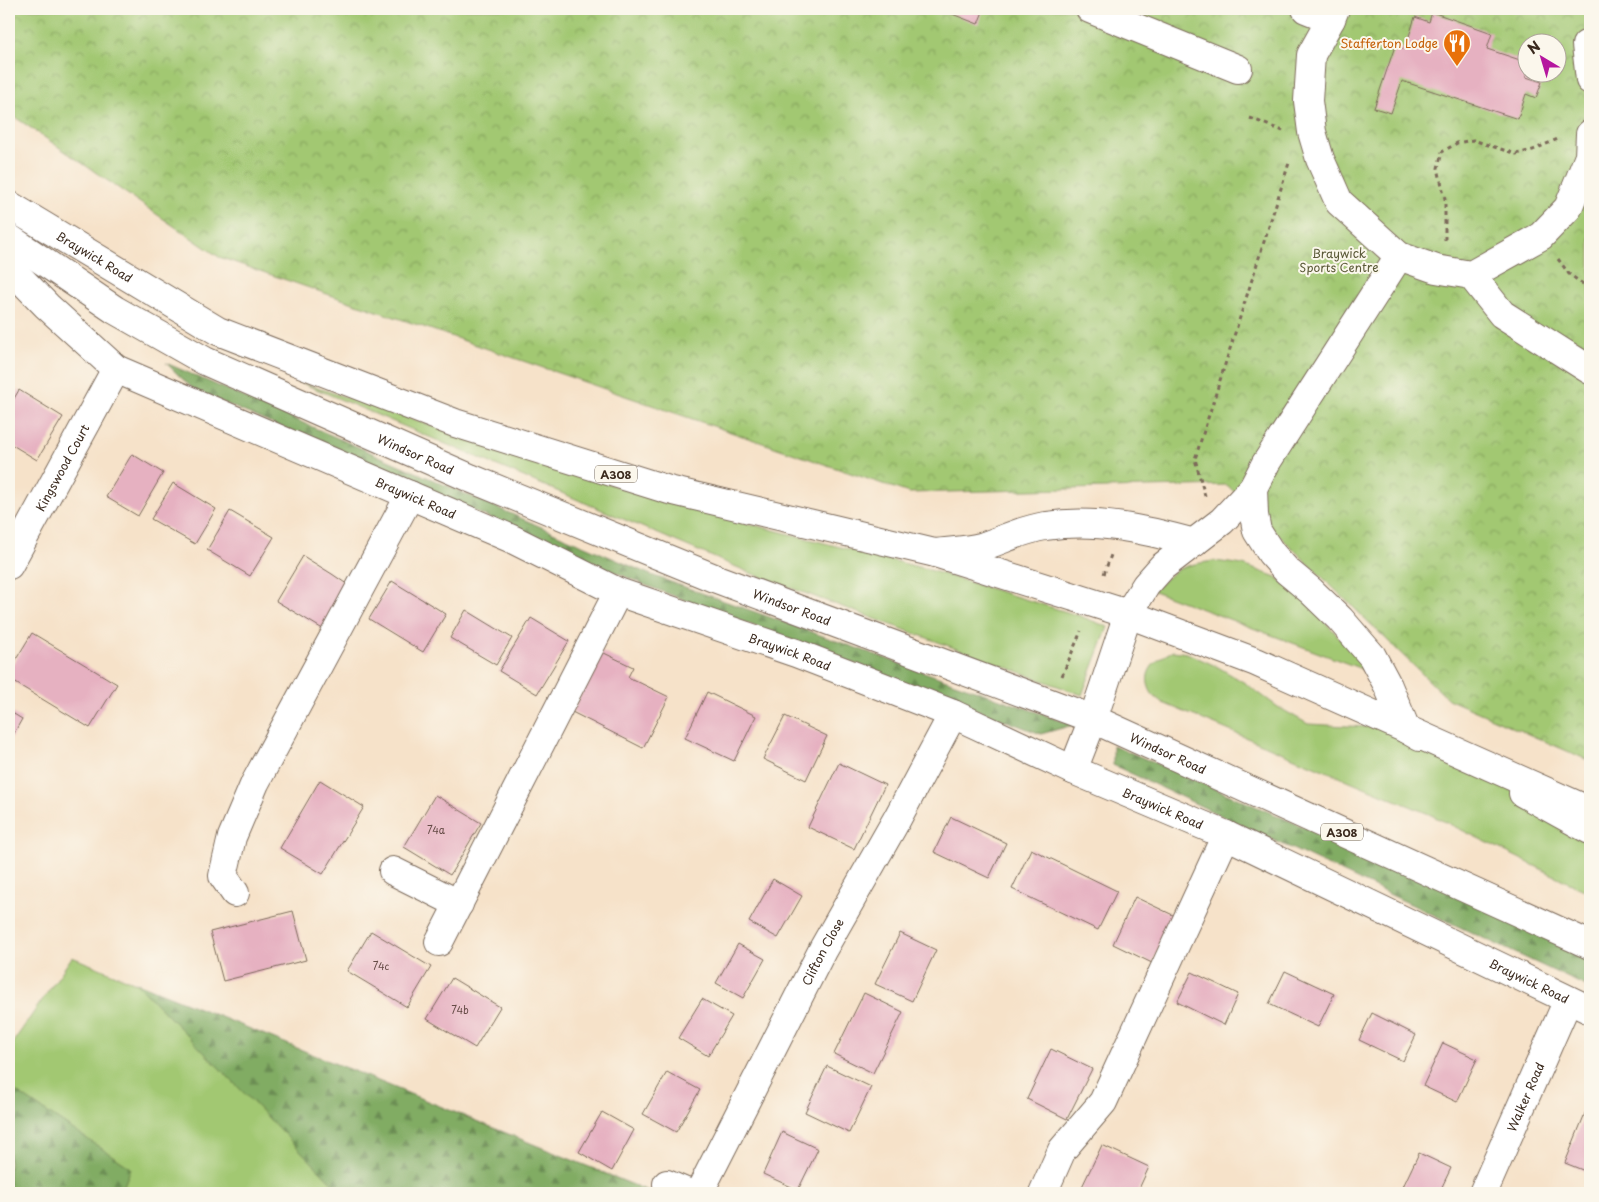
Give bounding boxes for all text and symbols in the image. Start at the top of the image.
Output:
restaurant icon: Stafferton Lodge [1442,28,1472,67]
north arrow [1516,32,1566,82]
place label: Stafferton Lodge [1340,34,1438,52]
text: N [1523,36,1545,59]
street label: Braywick Road [53,227,136,287]
park label: Braywick Sports Centre [1299,244,1379,276]
street label: Kingswood Court [31,421,93,514]
street label: Windsor Road [375,429,457,479]
road number: A308 [595,466,637,482]
street label: Braywick Road [372,472,459,523]
street label: Windsor Road [750,584,833,630]
street label: Braywick Road [746,628,834,675]
street label: Windsor Road [1127,728,1209,778]
street label: Braywick Road [1120,783,1206,833]
house number: 74a [427,822,446,837]
road number: A308 [1321,824,1363,840]
street label: Clifton Close [797,915,848,988]
street label: Braywick Road [1486,954,1572,1008]
house number: 74c [373,958,390,973]
house number: 74b [451,1002,469,1017]
street label: Walker Road [1502,1059,1548,1134]

